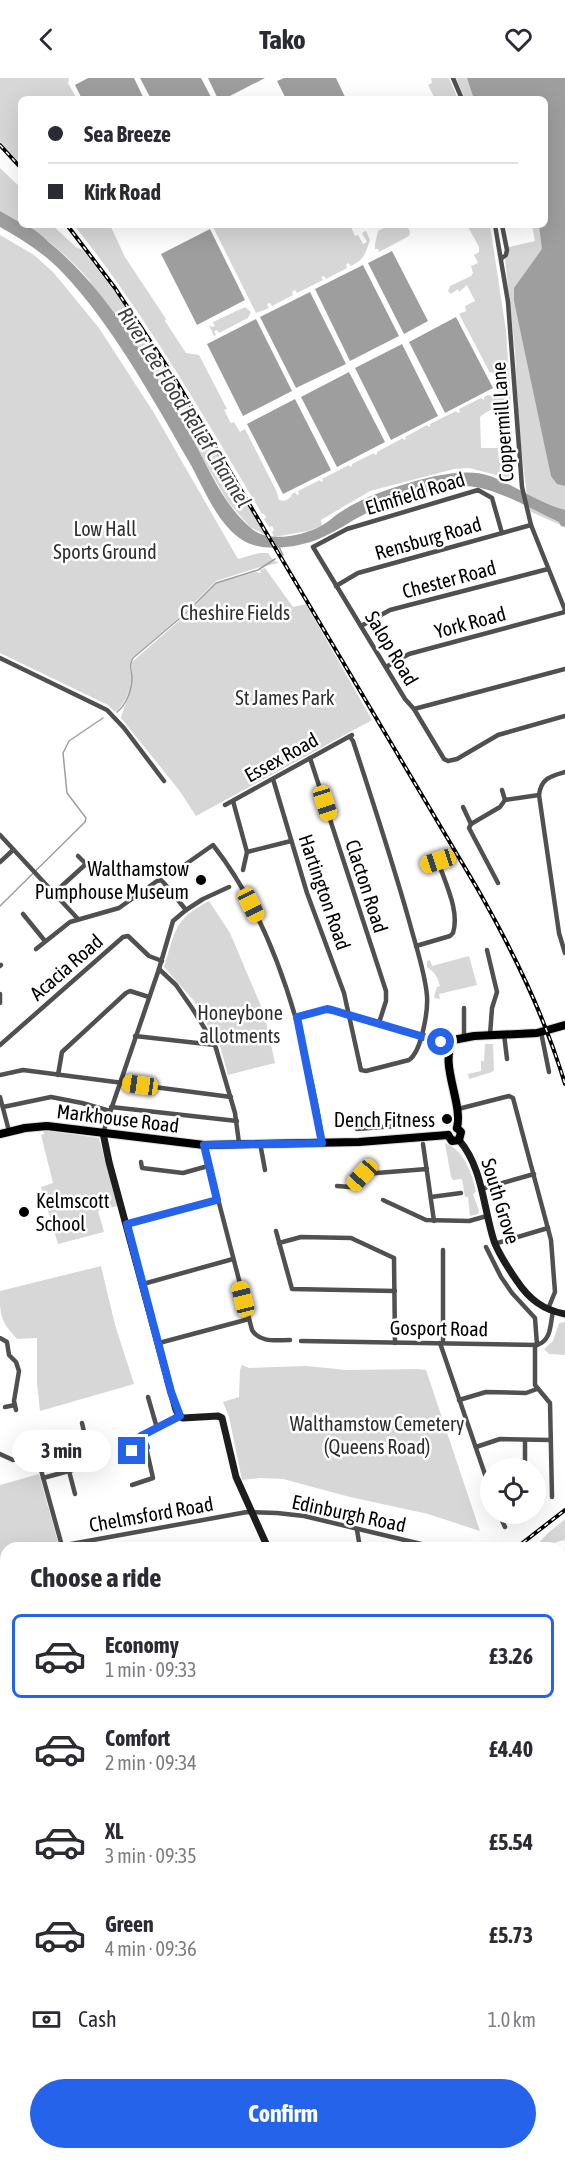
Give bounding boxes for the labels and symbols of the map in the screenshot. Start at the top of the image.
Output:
water label: River Lee Flood Relief Channel [113,302,257,512]
street label: Coppermill Lane [486,361,518,483]
street label: Elmfield Road [362,467,468,519]
street label: Rensburg Road [372,512,484,564]
park label: Low Hall Sports Ground [53,517,157,563]
street label: Chester Road [400,555,498,603]
park label: Cheshire Fields [180,601,290,624]
street label: York Road [432,601,508,643]
street label: Salop Road [361,607,423,689]
park label: St James Park [235,686,335,709]
street label: Essex Road [240,727,322,787]
car [311,783,339,823]
street label: Hartington Road [294,831,356,953]
street label: Clacton Road [341,837,393,935]
car [418,847,458,875]
place label: Walthamstow Pumphouse Museum [35,857,189,903]
marker: Walthamstow Pumphouse Museum [194,873,208,887]
car [235,885,267,925]
street label: Acacia Road [25,929,107,1005]
park label: Honeybone allotments [197,1001,283,1047]
route start [427,1028,454,1055]
car [121,1074,159,1096]
street label: Markhouse Road [55,1099,181,1137]
place label: Dench Fitness [334,1108,435,1131]
marker: Dench Fitness [440,1112,454,1126]
street label: South Grove [477,1155,525,1247]
car [343,1156,381,1194]
place label: Kelmscott School [36,1189,110,1235]
marker: Kelmscott School [17,1205,31,1219]
car [230,1279,256,1319]
street label: Gosport Road [390,1316,488,1340]
park label: Walthamstow Cemetery (Queens Road) [290,1412,464,1458]
callout: 3 min [12,1430,111,1472]
route end [118,1437,145,1464]
street label: Edinburgh Road [290,1490,408,1536]
street label: Chelmsford Road [87,1492,215,1536]

